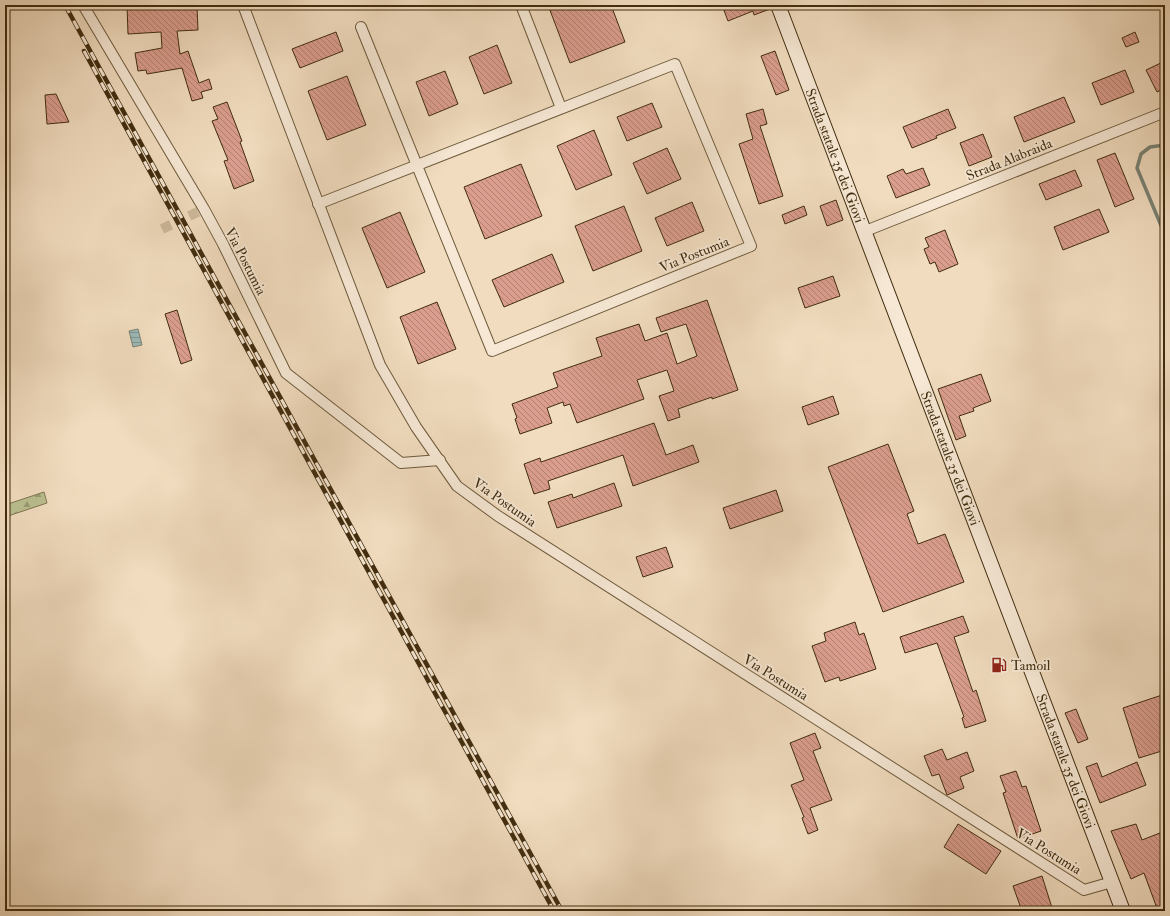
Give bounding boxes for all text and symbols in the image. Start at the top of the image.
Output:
street label: Strada statale 35 dei Giovi [802,86,868,225]
street label: Strada Alabraida [964,134,1055,184]
street label: Via Postumia [221,225,270,298]
street label: Via Postumia [657,233,732,276]
street label: Strada statale 35 dei Giovi [917,389,984,528]
street label: Via Postumia [470,474,540,531]
street label: Via Postumia [740,651,812,704]
fuel station icon: Tamoil [990,656,1008,674]
place label: Tamoil [1011,657,1051,674]
street label: Strada statale 35 dei Giovi [1032,692,1099,831]
street label: Via Postumia [1013,825,1085,878]

